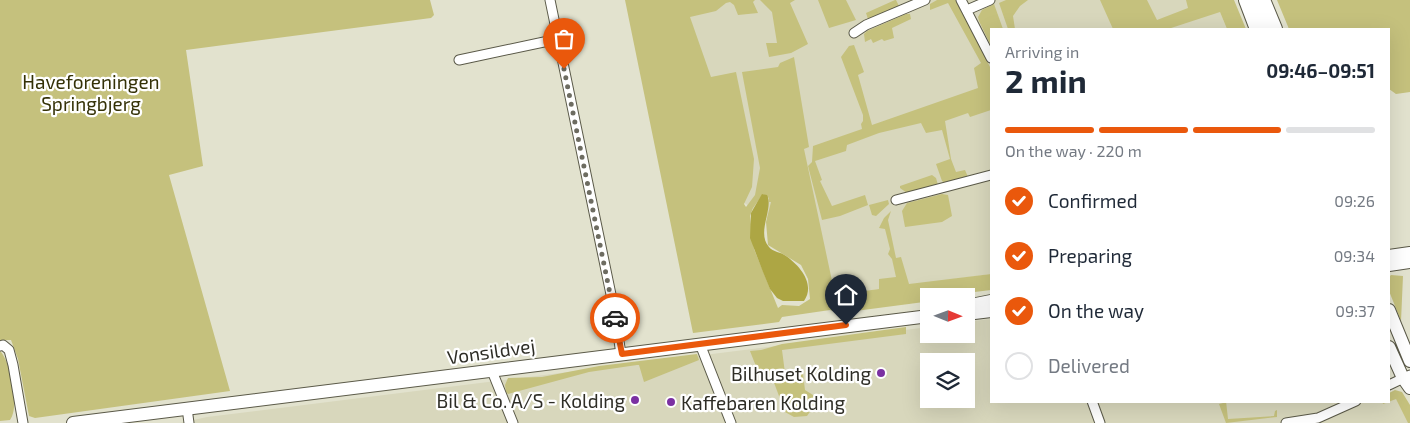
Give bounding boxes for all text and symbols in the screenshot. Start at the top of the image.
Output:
pin [543,18,585,69]
icon: bag [550,25,578,53]
text: Arriving in [1005,42,1079,61]
text: 09:46–09:51 [1266,59,1375,82]
text: 2 min [1005,61,1087,99]
park label: Haveforeningen Springbjerg [22,70,160,115]
text: On the way · 220 m [1005,141,1142,160]
icon: check [1005,187,1033,215]
text: Confirmed [1048,189,1138,212]
text: 09:26 [1334,191,1375,210]
icon: check [1005,242,1033,270]
text: Preparing [1048,244,1132,267]
text: 09:34 [1334,246,1375,265]
pin [825,274,867,325]
icon: home [832,281,860,309]
north arrow [920,288,975,342]
map controls [920,288,975,408]
courier [590,293,640,343]
icon: check [1005,297,1033,325]
text: On the way [1048,299,1144,322]
text: 09:37 [1335,301,1375,320]
icon: car [601,304,629,332]
street label: Vonsildvej [446,333,536,369]
button: layers [920,353,975,408]
text: Delivered [1048,354,1130,377]
place label: Bilhuset Kolding [731,362,871,385]
marker: Bilhuset Kolding [875,367,887,379]
place label: Bil & Co. A/S - Kolding [436,389,625,412]
place label: Kaffebaren Kolding [681,391,845,414]
marker: Bil & Co. A/S - Kolding [629,394,641,406]
marker: Kaffebaren Kolding [665,396,677,408]

